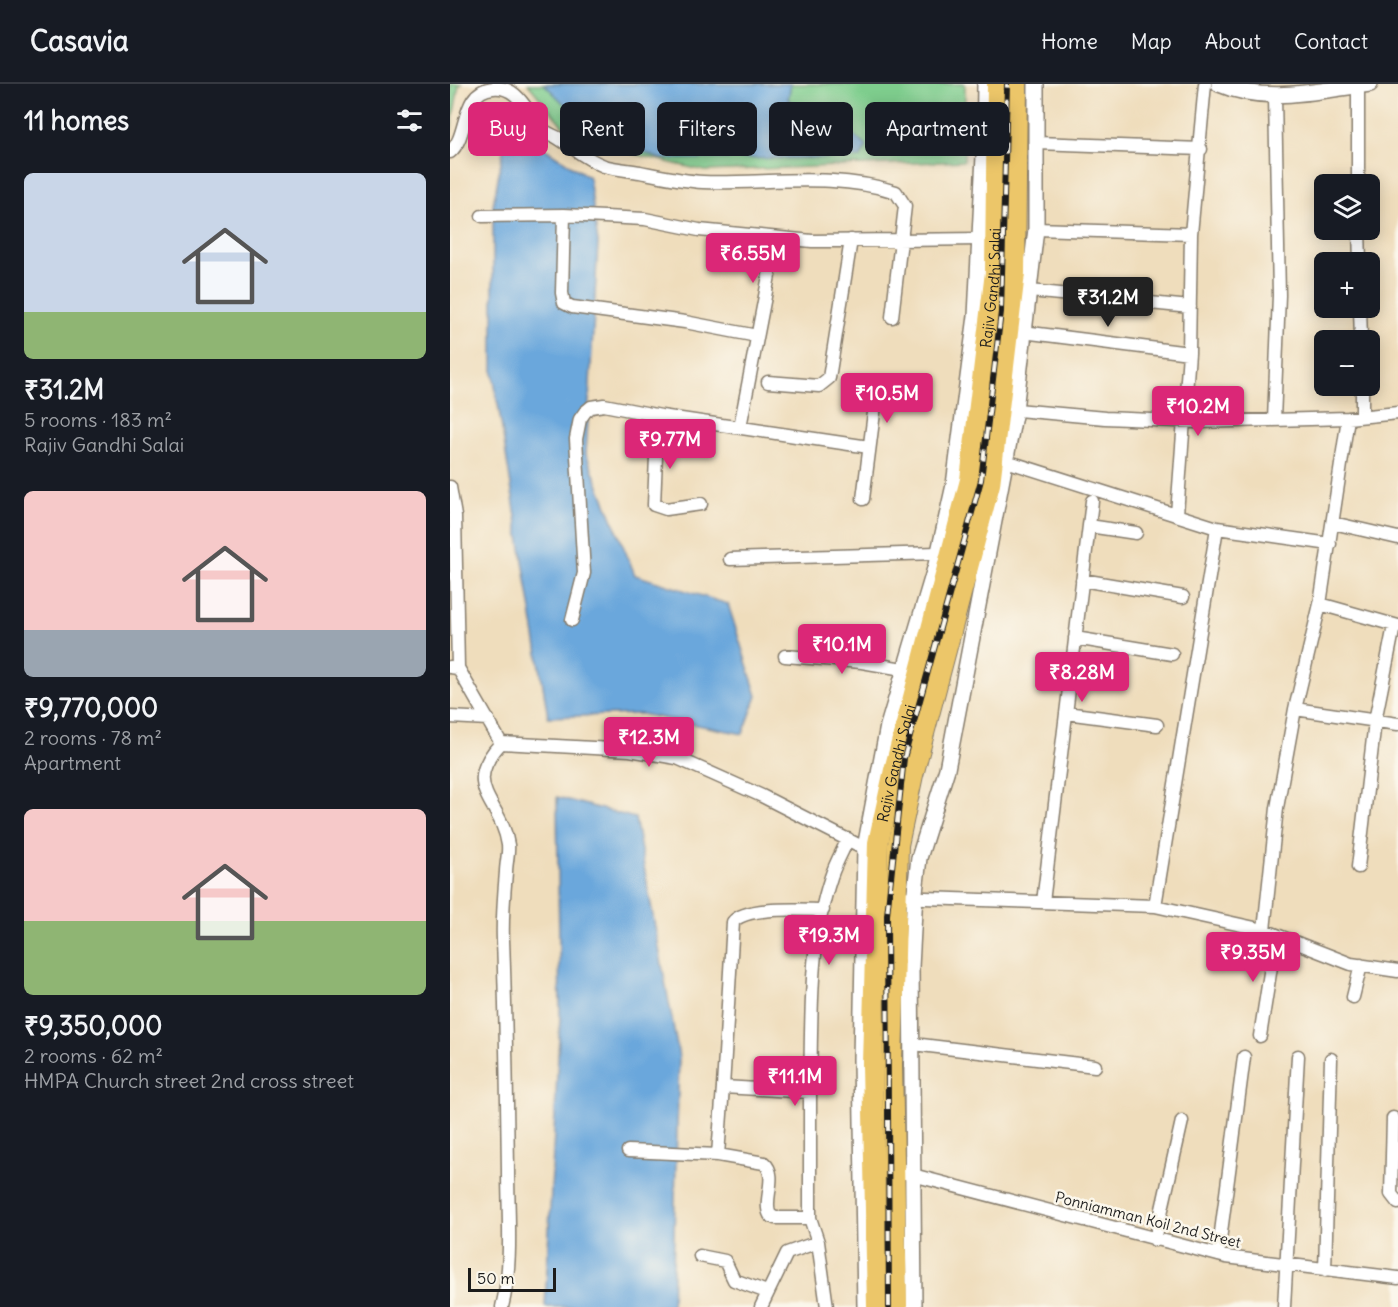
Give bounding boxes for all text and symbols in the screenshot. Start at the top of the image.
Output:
text: Casavia [30,23,129,59]
text: Home [1041,28,1098,55]
text: Map [1131,28,1172,55]
text: About [1205,28,1261,55]
text: Contact [1294,28,1368,55]
chip: Buy [468,102,548,156]
chip: Rent [560,102,645,156]
chip: Filters [657,102,757,156]
chip: New [769,102,853,156]
chip: Apartment [865,102,1009,156]
text: 11 homes [24,104,129,137]
icon: filters [393,104,426,137]
map controls [1314,174,1380,396]
button: layers [1314,174,1380,240]
icon: home [171,212,279,320]
street label: Rajiv Gandhi Salai [976,228,1004,349]
pin: ₹6.55M [704,233,802,284]
text: ₹6.55M [720,240,786,265]
button: + [1314,252,1380,318]
pin: ₹31.2M [1059,277,1157,328]
text: ₹31.2M [1077,284,1139,309]
button: − [1314,330,1380,396]
text: ₹31.2M [24,373,104,406]
pin: ₹10.5M [838,373,936,424]
text: ₹10.5M [855,380,919,405]
pin: ₹10.2M [1149,386,1247,437]
text: ₹10.2M [1166,393,1230,418]
text: 5 rooms · 183 m² [24,407,172,432]
pin: ₹9.77M [621,419,719,470]
text: ₹9.77M [639,426,701,451]
text: Rajiv Gandhi Salai [24,432,184,457]
icon: home [171,530,279,638]
pin: ₹10.1M [793,624,891,675]
text: ₹10.1M [812,631,872,656]
pin: ₹8.28M [1033,652,1131,703]
text: ₹8.28M [1049,659,1115,684]
text: ₹9,770,000 [24,691,158,724]
street label: Rajiv Gandhi Salai [873,702,920,824]
pin: ₹12.3M [600,717,698,768]
text: ₹12.3M [618,724,680,749]
text: 2 rooms · 78 m² [24,725,162,750]
text: Apartment [24,750,121,775]
icon: home [171,848,279,956]
pin: ₹19.3M [780,915,878,966]
text: ₹19.3M [798,922,860,947]
pin: ₹9.35M [1204,932,1302,983]
text: ₹9.35M [1220,939,1286,964]
text: ₹9,350,000 [24,1009,162,1042]
text: 2 rooms · 62 m² [24,1043,163,1068]
pin: ₹11.1M [746,1056,844,1107]
text: ₹11.1M [768,1063,822,1088]
text: HMPA Church street 2nd cross street [24,1068,354,1093]
street label: Ponniamman Koil 2nd Street [1053,1187,1243,1252]
scale bar [468,1265,556,1292]
text: 50 m [477,1268,515,1288]

